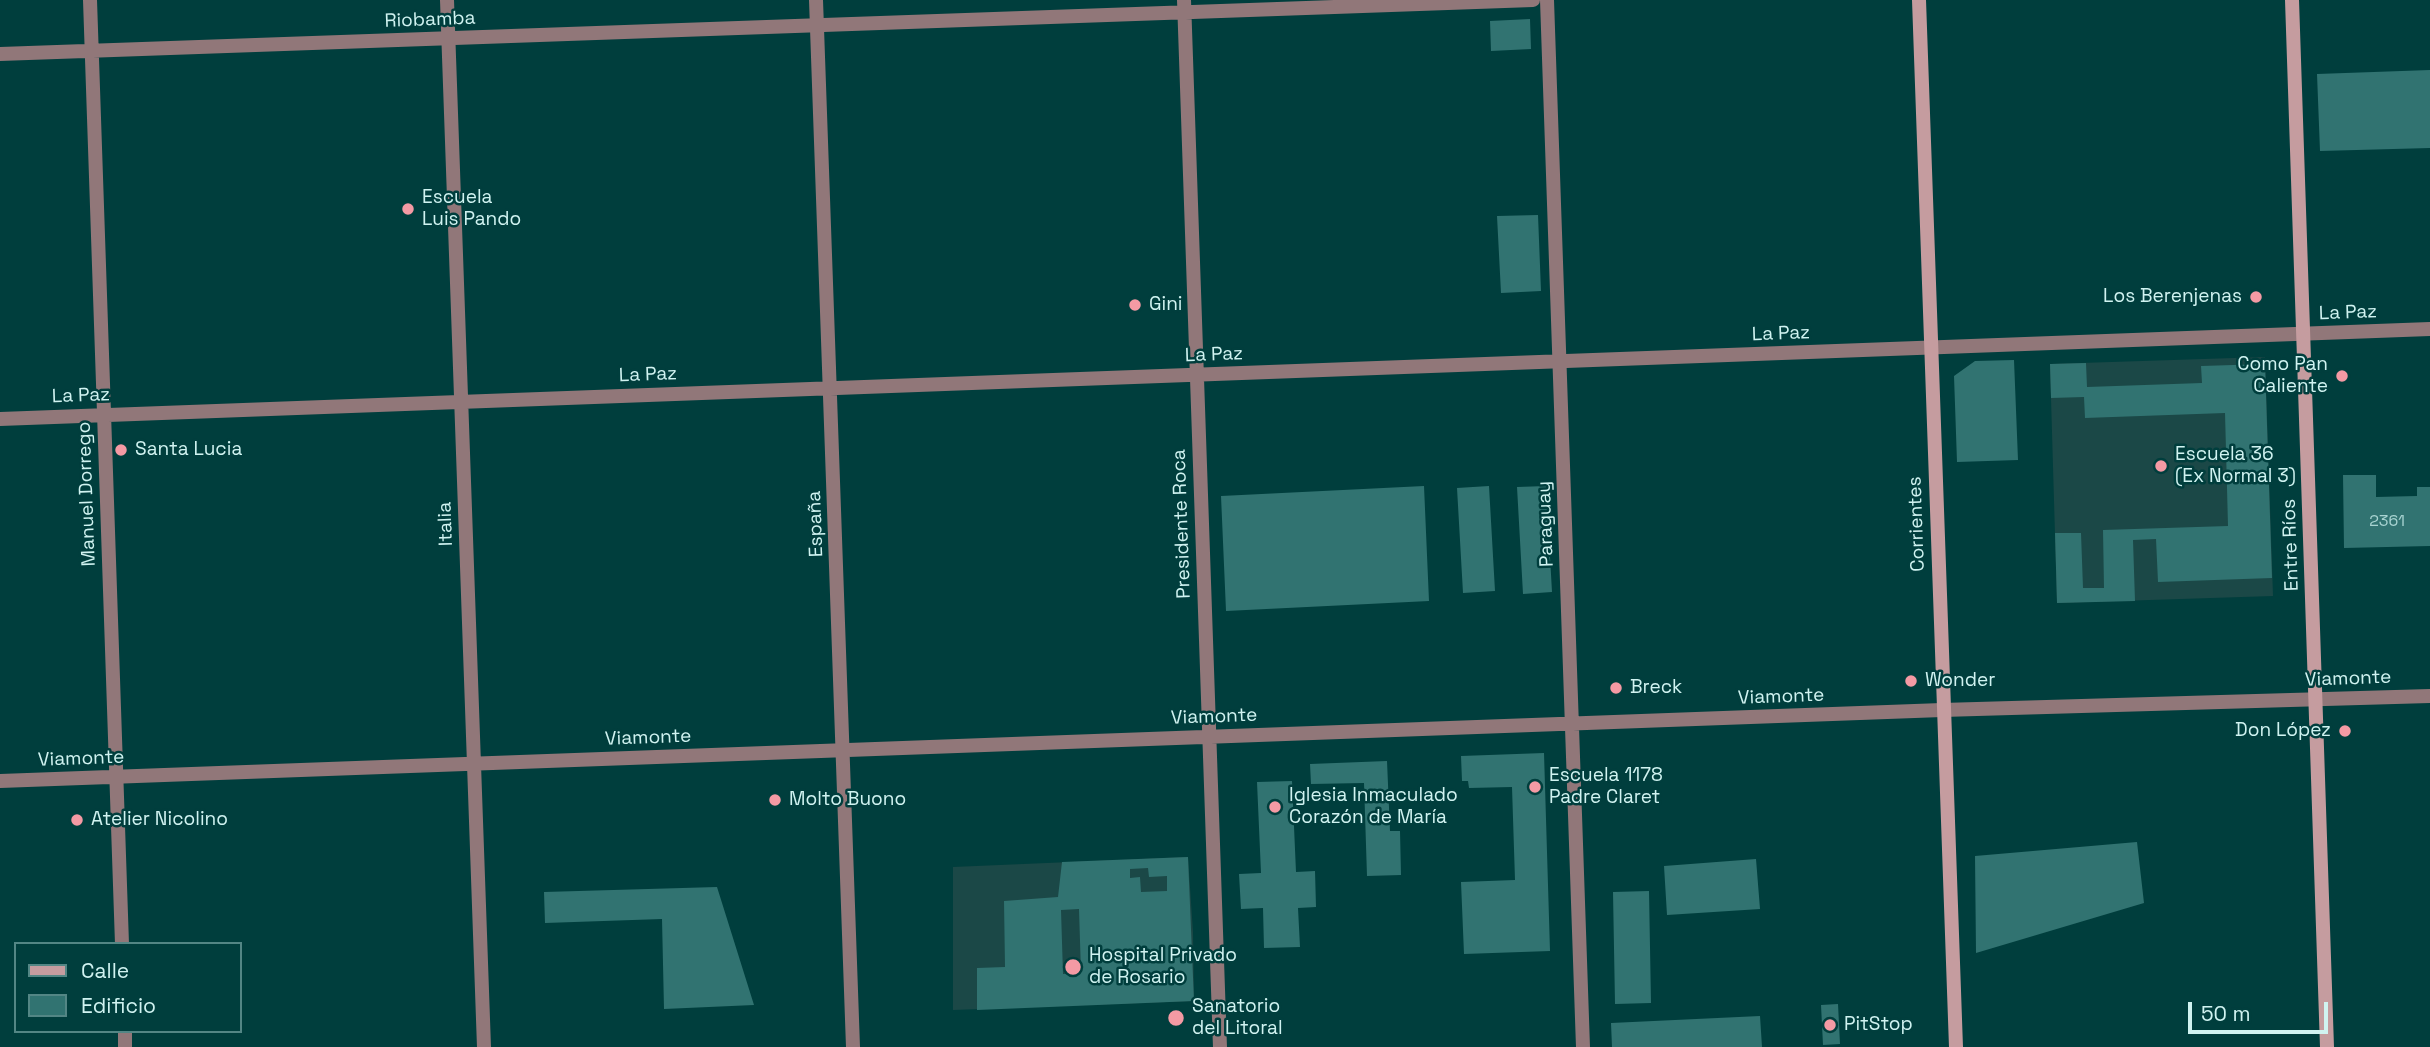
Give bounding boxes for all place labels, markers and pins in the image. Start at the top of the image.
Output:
place label: Escuela Luis Pando [422,187,521,231]
marker: Escuela Luis Pando [400,201,416,217]
place label: Los Berenjenas [2103,286,2242,308]
marker: Los Berenjenas [2248,289,2264,305]
place label: Gini [1149,294,1182,316]
marker: Gini [1127,297,1143,313]
place label: Como Pan Caliente [2237,354,2328,398]
marker: Como Pan Caliente [2334,368,2350,384]
place label: Santa Lucia [135,439,242,461]
marker: Santa Lucia [113,442,129,458]
place label: Escuela 36 (Ex Normal 3) [2175,444,2296,488]
marker: Escuela 36 (Ex Normal 3) [2153,458,2169,474]
place label: Wonder [1925,670,1995,692]
marker: Wonder [1903,673,1919,689]
place label: Breck [1630,677,1682,699]
marker: Breck [1608,680,1624,696]
place label: Don López [2235,720,2331,742]
marker: Don López [2337,723,2353,739]
place label: Escuela 1178 Padre Claret [1549,765,1663,809]
marker: Escuela 1178 Padre Claret [1527,779,1543,795]
place label: Iglesia Inmaculado Corazón de María [1289,785,1458,829]
place label: Molto Buono [789,789,906,811]
marker: Molto Buono [767,792,783,808]
marker: Iglesia Inmaculado Corazón de María [1267,799,1283,815]
place label: Atelier Nicolino [91,809,228,831]
marker: Atelier Nicolino [69,812,85,828]
place label: Hospital Privado de Rosario [1089,945,1237,989]
marker: Hospital Privado de Rosario [1063,957,1083,977]
place label: Sanatorio del Litoral [1192,996,1283,1040]
marker: Sanatorio del Litoral [1166,1008,1186,1028]
place label: PitStop [1844,1014,1913,1036]
marker: PitStop [1822,1017,1838,1033]

